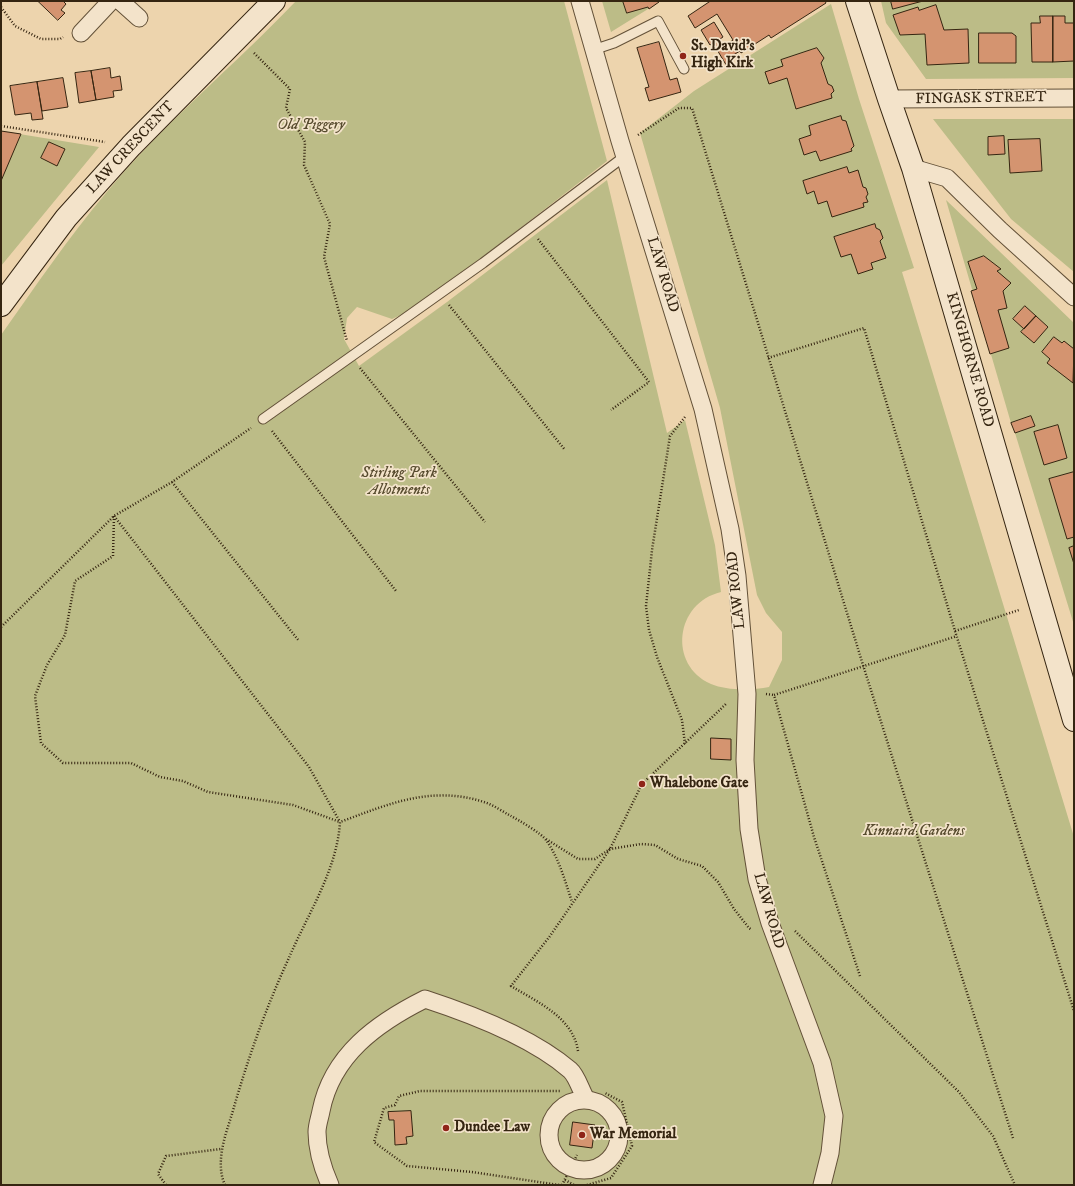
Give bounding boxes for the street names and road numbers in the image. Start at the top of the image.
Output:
street label: FINGASK STREET [915,89,1047,109]
street label: LAW CRESCENT [84,98,178,198]
street label: LAW ROAD [642,235,682,315]
street label: KINGHORNE ROAD [941,290,997,430]
street label: LAW ROAD [724,550,750,630]
street label: LAW ROAD [749,871,787,951]

